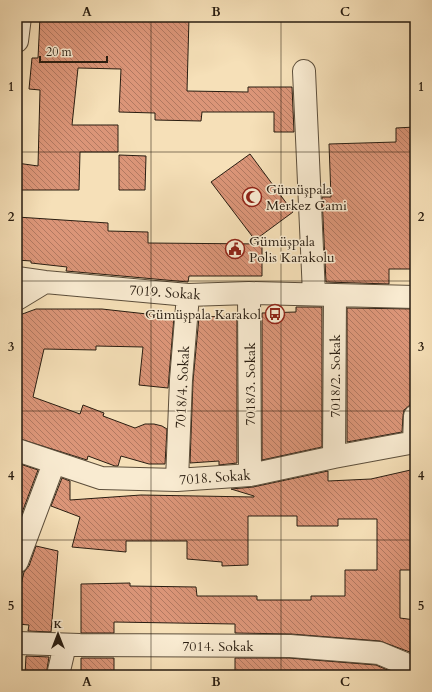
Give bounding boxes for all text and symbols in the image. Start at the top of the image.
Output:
text: A [82,3,92,21]
text: B [211,3,221,21]
text: C [340,3,350,21]
scale bar [40,38,107,64]
text: 20 m [46,44,73,60]
text: 1 [8,78,14,96]
text: 1 [418,78,424,96]
place label: Gümüşpala Merkez Cami [266,180,347,215]
mosque icon: Gümüşpala Merkez Cami [241,186,263,208]
text: 2 [8,208,15,226]
text: 2 [418,208,425,226]
place label: Gümüşpala Polis Karakolu [249,232,335,267]
public building icon: Gümüşpala Polis Karakolu [224,238,246,260]
street label: 7019. Sokak [129,281,202,305]
bus stop icon: Gümüşpala Karakol [264,303,286,325]
place label: Gümüşpala Karakol [145,305,261,324]
street label: 7018/2. Sokak [326,334,345,418]
text: 3 [8,338,15,356]
text: 3 [418,338,425,356]
street label: 7018/3. Sokak [241,342,260,426]
street label: 7018/4. Sokak [171,344,194,429]
street label: 7018. Sokak [179,465,252,489]
text: 4 [8,467,15,485]
text: 4 [418,467,425,485]
text: 5 [8,597,14,615]
text: 5 [418,597,424,615]
north arrow [38,614,78,654]
text: K [54,617,63,632]
street label: 7014. Sokak [182,637,254,656]
text: A [82,673,92,691]
text: B [211,673,221,691]
text: C [340,673,350,691]

